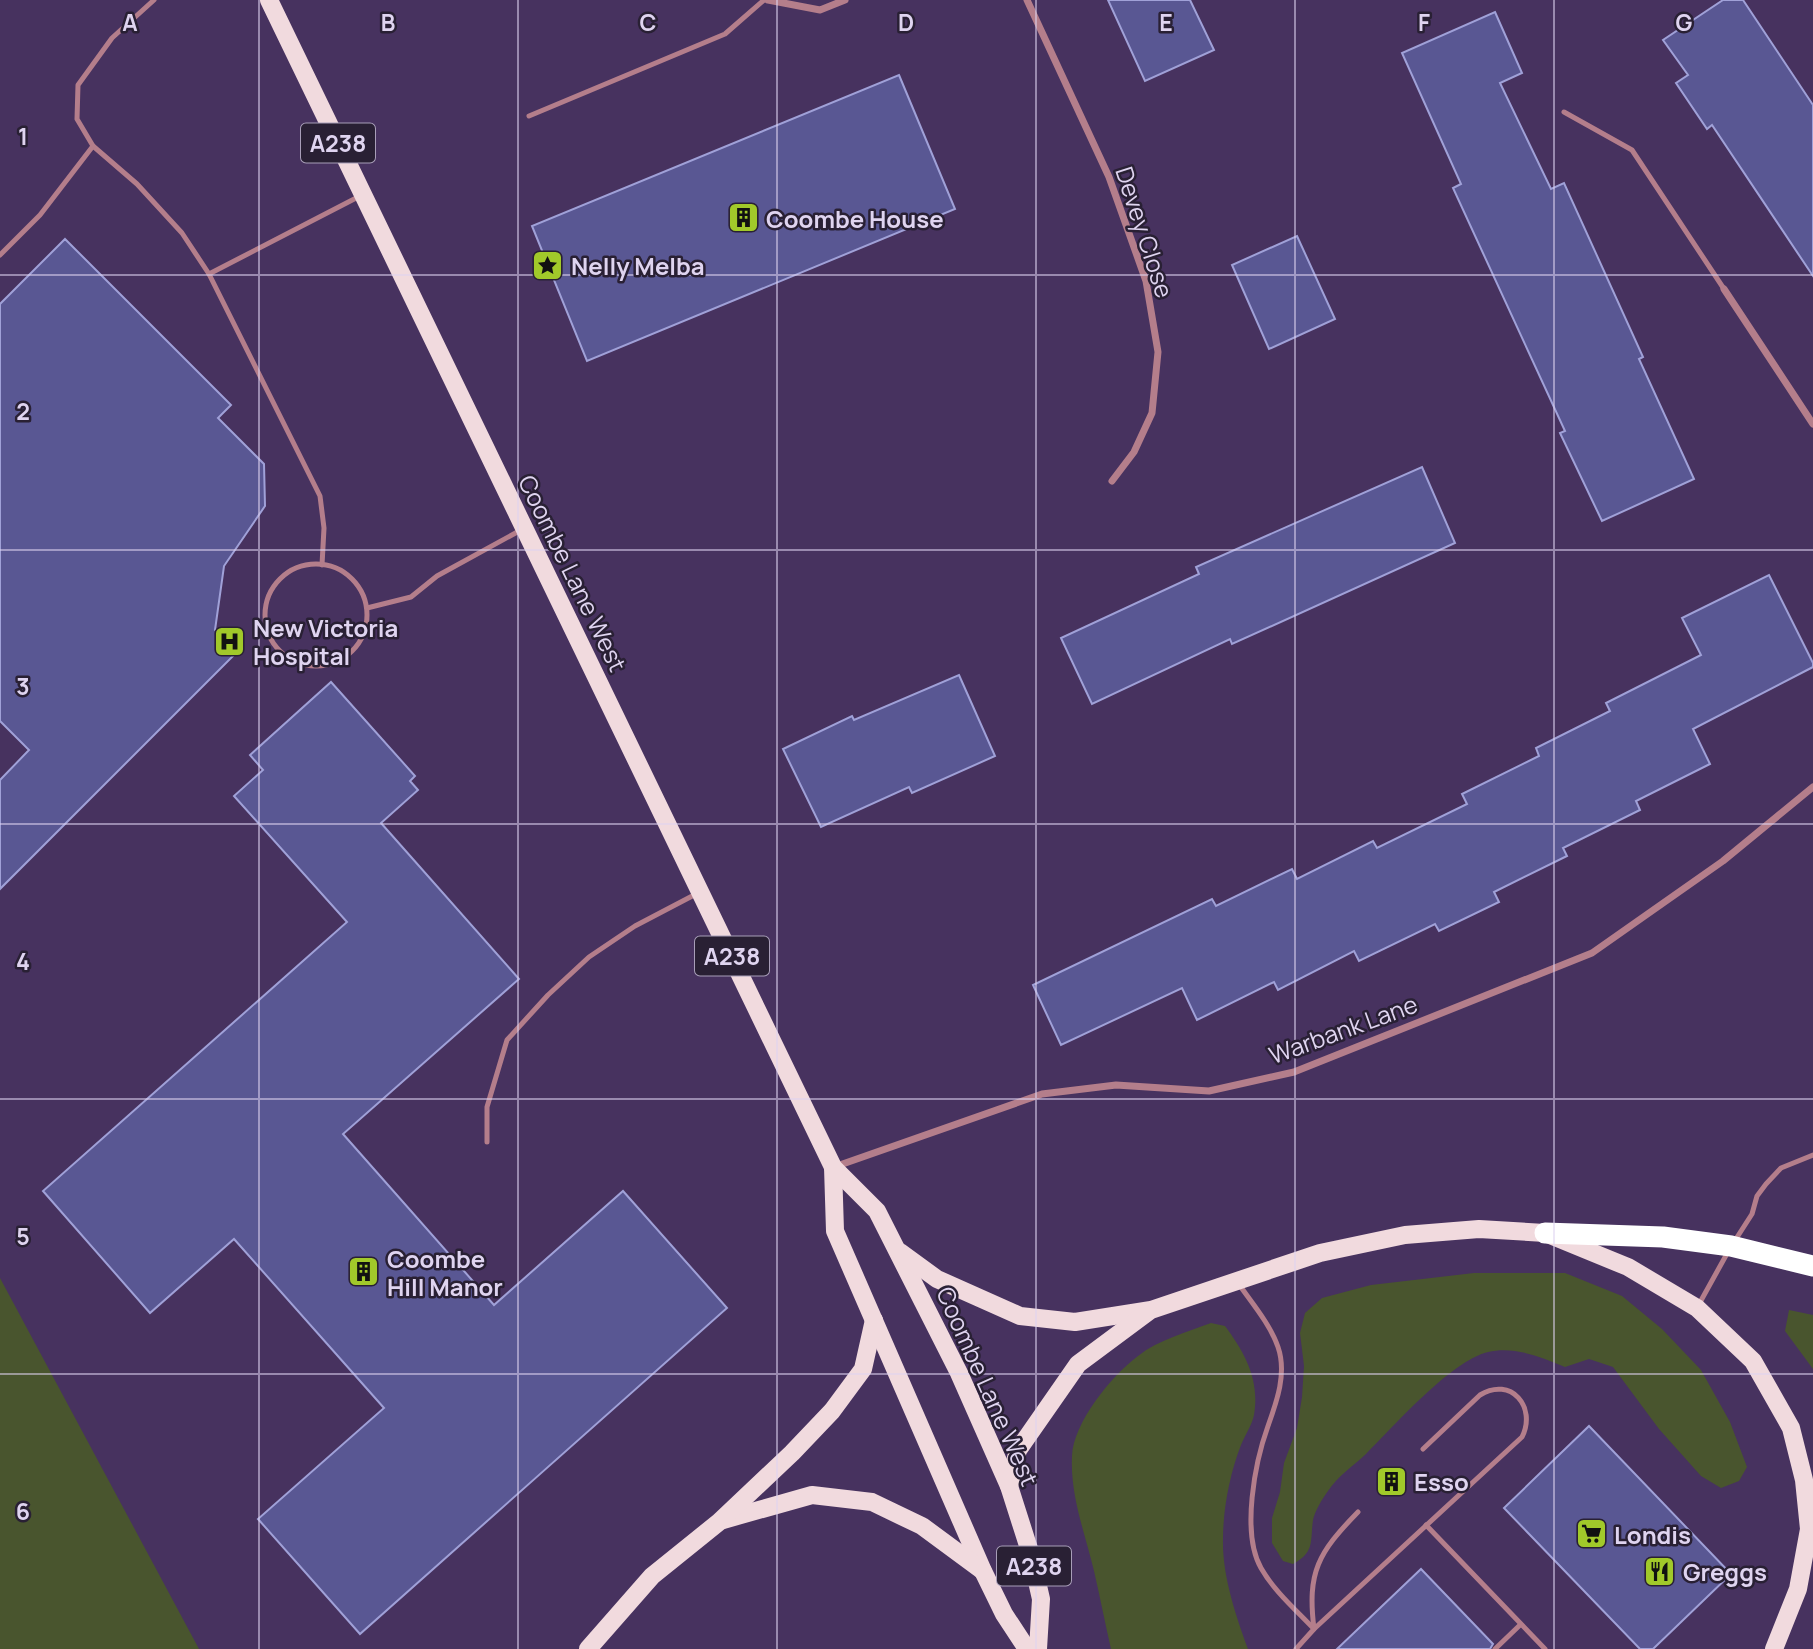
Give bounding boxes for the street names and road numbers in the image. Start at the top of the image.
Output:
road number: A238 [301,124,375,162]
street label: Devey Close [1108,162,1182,302]
street label: Coombe Lane West [511,469,635,677]
road number: A238 [695,937,769,976]
street label: Warbank Lane [1264,987,1422,1071]
street label: Coombe Lane West [929,1281,1047,1491]
road number: A238 [997,1546,1071,1586]

